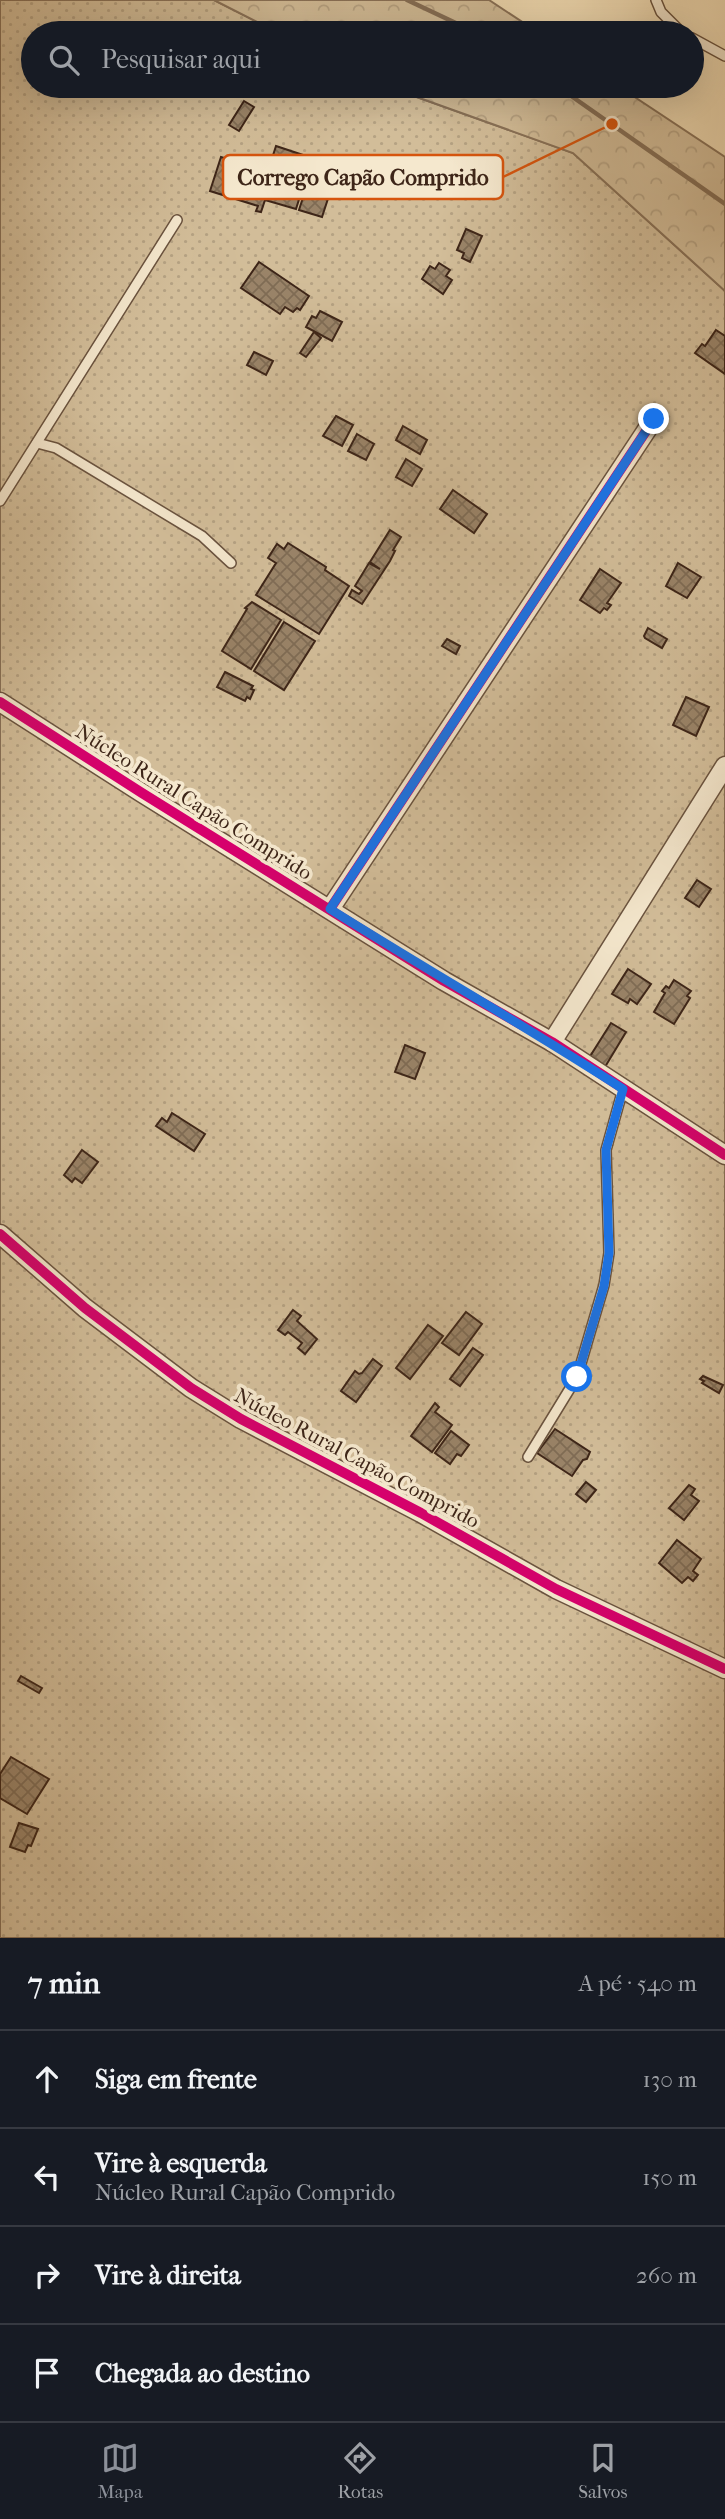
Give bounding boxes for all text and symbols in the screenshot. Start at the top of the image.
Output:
search box [21,21,704,98]
icon: search [45,41,83,79]
text: Pesquisar aqui [101,44,261,75]
callout: Corrego Capão Comprido [223,155,503,199]
text: Corrego Capão Comprido [237,164,489,191]
route end [638,403,669,434]
street label: Núcleo Rural Capão Comprido [71,719,317,885]
route start [561,1361,592,1392]
street label: Núcleo Rural Capão Comprido [230,1383,484,1533]
text: 7 min [28,1966,100,2001]
text: A pé · 540 m [579,1970,697,1997]
icon: ahead [28,2060,66,2098]
text: Siga em frente [95,2064,257,2095]
text: 130 m [643,2066,697,2093]
text: Vire à esquerda [95,2148,267,2179]
icon: left [28,2158,66,2196]
text: 150 m [642,2164,697,2191]
text: Núcleo Rural Capão Comprido [95,2179,395,2206]
icon: right [28,2256,66,2294]
text: Vire à direita [95,2260,241,2291]
text: 260 m [636,2262,697,2289]
icon: arrive [28,2354,66,2392]
text: Chegada ao destino [95,2358,310,2389]
tab: Mapa [97,2439,143,2503]
tab: Rotas [338,2439,383,2503]
tab: Salvos [578,2439,628,2503]

